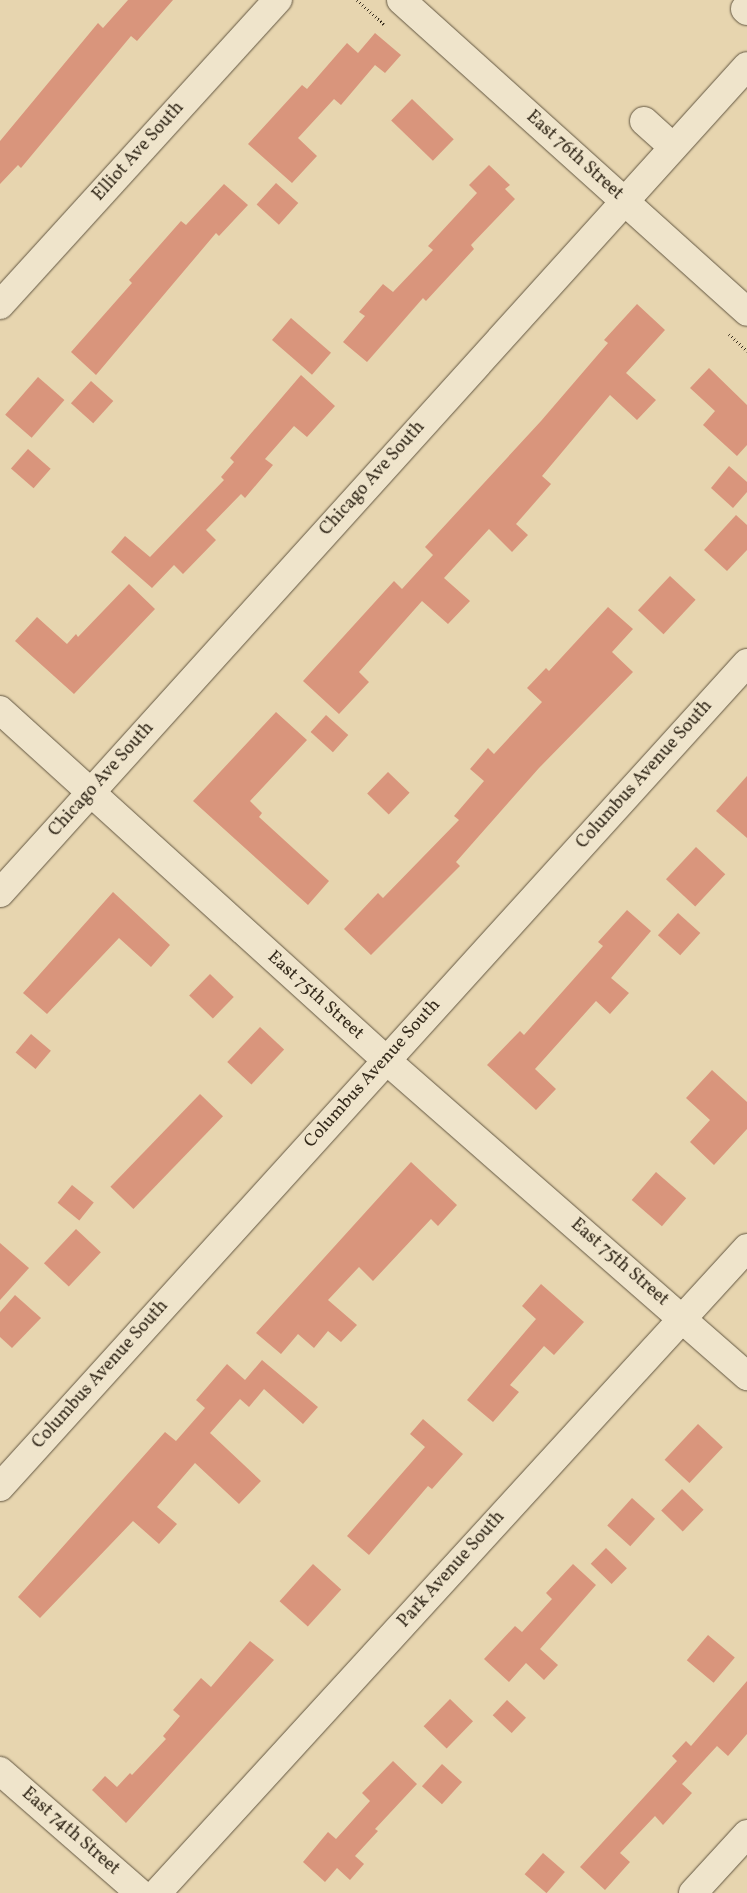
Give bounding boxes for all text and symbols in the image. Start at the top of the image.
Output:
street label: Elliot Ave South [89,98,189,206]
street label: East 76th Street [521,107,627,205]
street label: Chicago Ave South [316,417,430,541]
street label: Columbus Avenue South [572,696,718,854]
street label: Chicago Ave South [45,718,159,842]
street label: East 75th Street [262,947,368,1045]
street label: Columbus Avenue South [300,995,446,1153]
street label: East 75th Street [566,1215,672,1311]
street label: Columbus Avenue South [28,1296,174,1454]
street label: Park Avenue South [394,1507,510,1633]
street label: East 74th Street [17,1784,123,1880]

